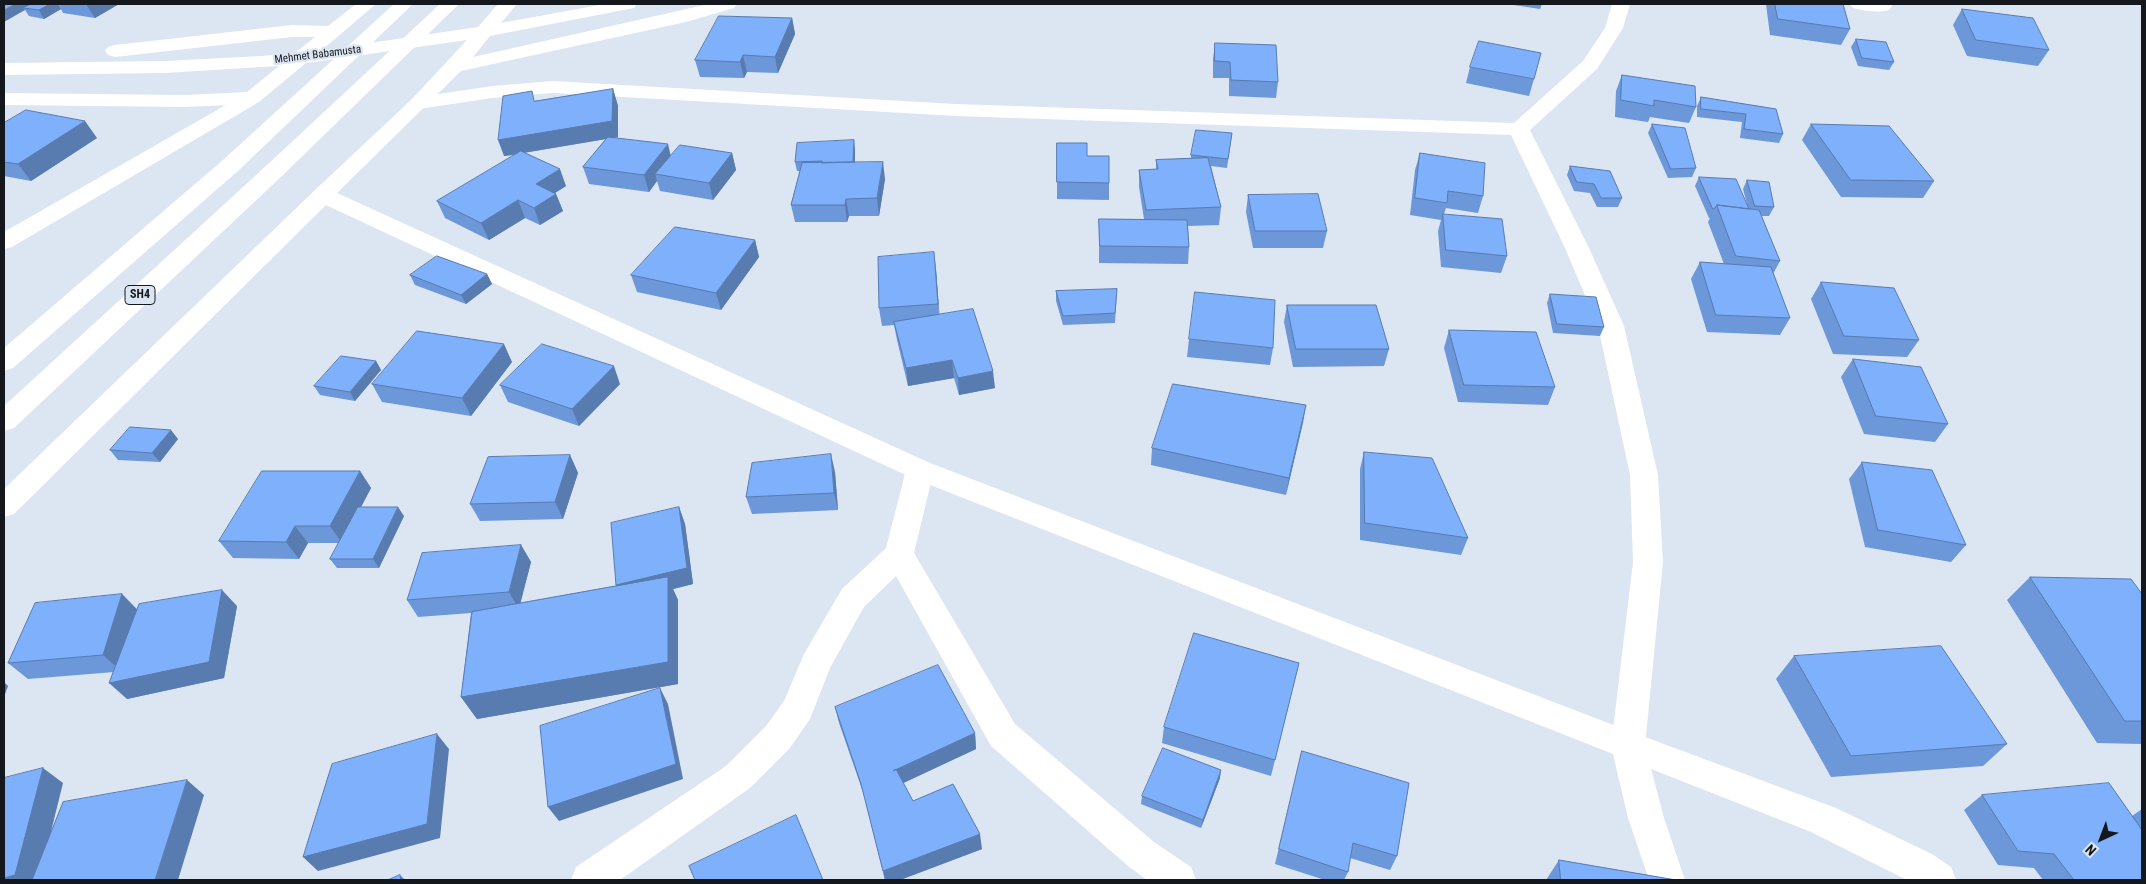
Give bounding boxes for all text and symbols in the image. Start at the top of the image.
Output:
street label: Mehmet Babamusta [274,43,362,67]
road number: SH4 [125,286,155,304]
north arrow [2076,814,2126,864]
text: N [2082,841,2099,859]

